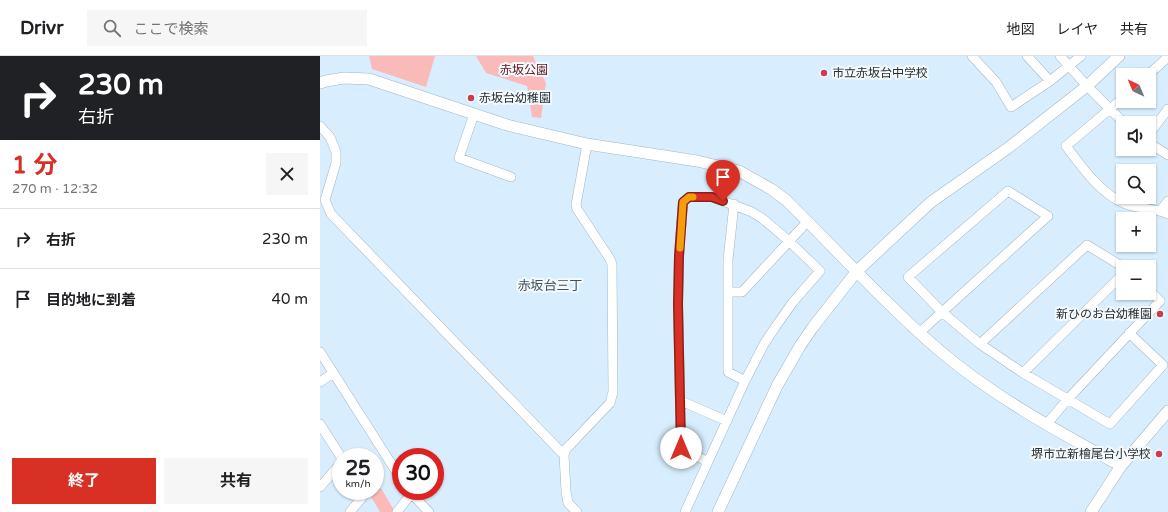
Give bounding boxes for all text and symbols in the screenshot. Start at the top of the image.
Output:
search box [87,10,367,46]
text: Drivr [20,17,63,39]
icon: search [101,17,123,39]
text: ここで検索 [133,20,208,38]
text: 地図 [1006,21,1034,38]
text: レイヤ [1056,21,1098,38]
text: 共有 [1120,21,1148,38]
park label: 赤坂公園 [500,63,548,77]
place label: 市立赤坂台中学校 [832,66,928,80]
text: 230 m [78,68,164,102]
marker: 市立赤坂台中学校 [819,68,829,78]
north arrow [1116,68,1156,108]
map controls [1116,68,1156,300]
icon: right [12,72,64,124]
place label: 赤坂台幼稚園 [479,91,551,105]
marker: 赤坂台幼稚園 [466,93,476,103]
text: 右折 [78,106,114,128]
button: sound [1116,116,1156,156]
text: 1 分 [12,151,57,180]
button: close [266,153,308,195]
pin [706,160,740,201]
button: search [1116,164,1156,204]
icon: arrive [712,166,734,188]
text: 270 m · 12:32 [12,181,98,197]
button: + [1116,212,1156,252]
icon: right [12,228,34,250]
text: 230 m [262,230,308,248]
text: 右折 [46,231,76,249]
button: − [1116,260,1156,300]
district label: 赤坂台三丁 [517,278,583,294]
icon: arrive [12,288,34,310]
text: 40 m [271,290,308,308]
text: 目的地に到着 [46,291,136,309]
place label: 新ひのお台幼稚園 [1056,307,1152,321]
marker: 新ひのお台幼稚園 [1155,309,1165,319]
position arrow [660,427,702,469]
place label: 堺市立新檜尾台小学校 [1031,447,1151,461]
speed limit sign: 30 [392,448,444,500]
marker: 堺市立新檜尾台小学校 [1154,449,1164,459]
text: 25 [345,457,371,481]
button: 終了 [12,458,156,504]
button: 共有 [164,458,308,504]
text: km/h [345,478,371,490]

